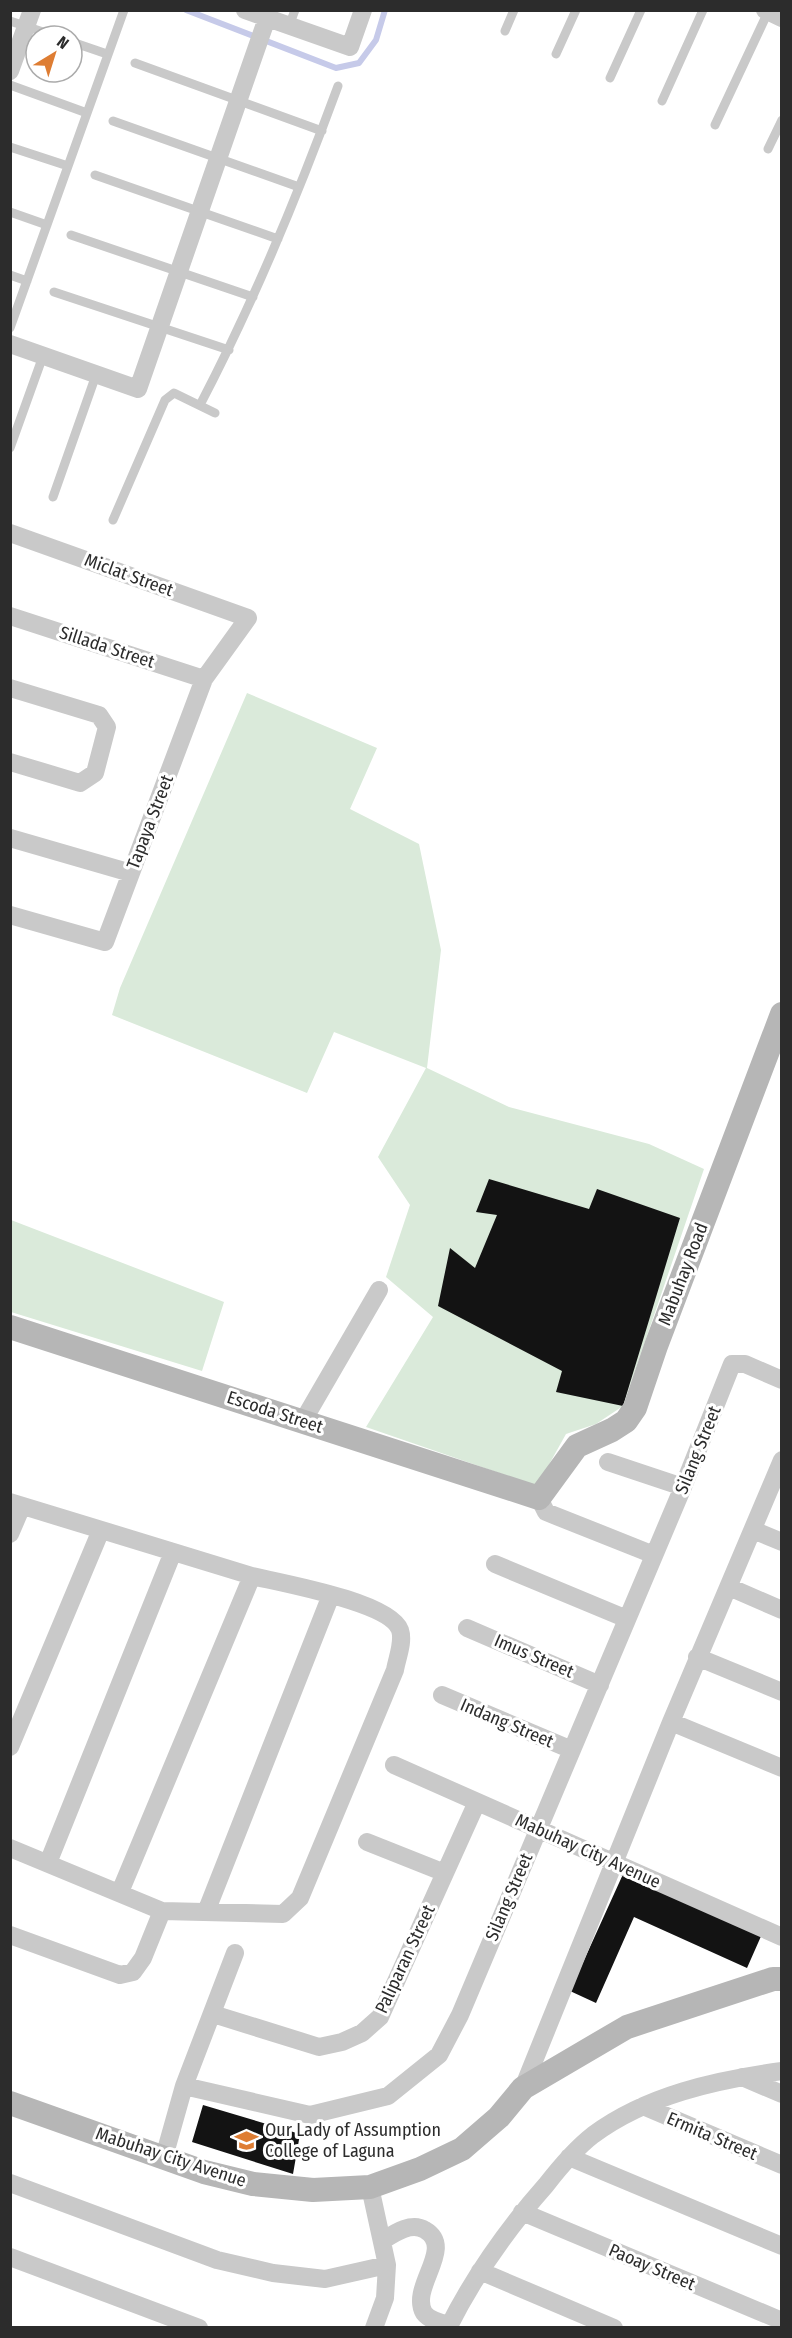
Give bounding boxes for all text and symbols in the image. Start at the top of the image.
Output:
north arrow [24,24,84,84]
text: N [53,32,73,53]
street label: Miclat Street [82,549,177,601]
street label: Sillada Street [57,621,157,673]
street label: Tapaya Street [122,772,178,872]
street label: Mabuhay Road [653,1220,713,1328]
street label: Escoda Street [224,1386,326,1438]
street label: Silang Street [670,1402,726,1497]
street label: Imus Street [491,1629,577,1683]
street label: Indang Street [457,1694,557,1753]
street label: Mabuhay City Avenue [512,1809,664,1893]
street label: Silang Street [481,1850,537,1944]
street label: Paliparan Street [370,1901,440,2017]
street label: Ermita Street [664,2107,761,2165]
place label: Our Lady of Assumption College of Laguna [265,2119,441,2162]
street label: Mabuhay City Avenue [93,2122,249,2192]
school or university icon: Our Lady of Assumption College of Laguna [234,2127,260,2153]
street label: Paoay Street [606,2239,699,2295]

